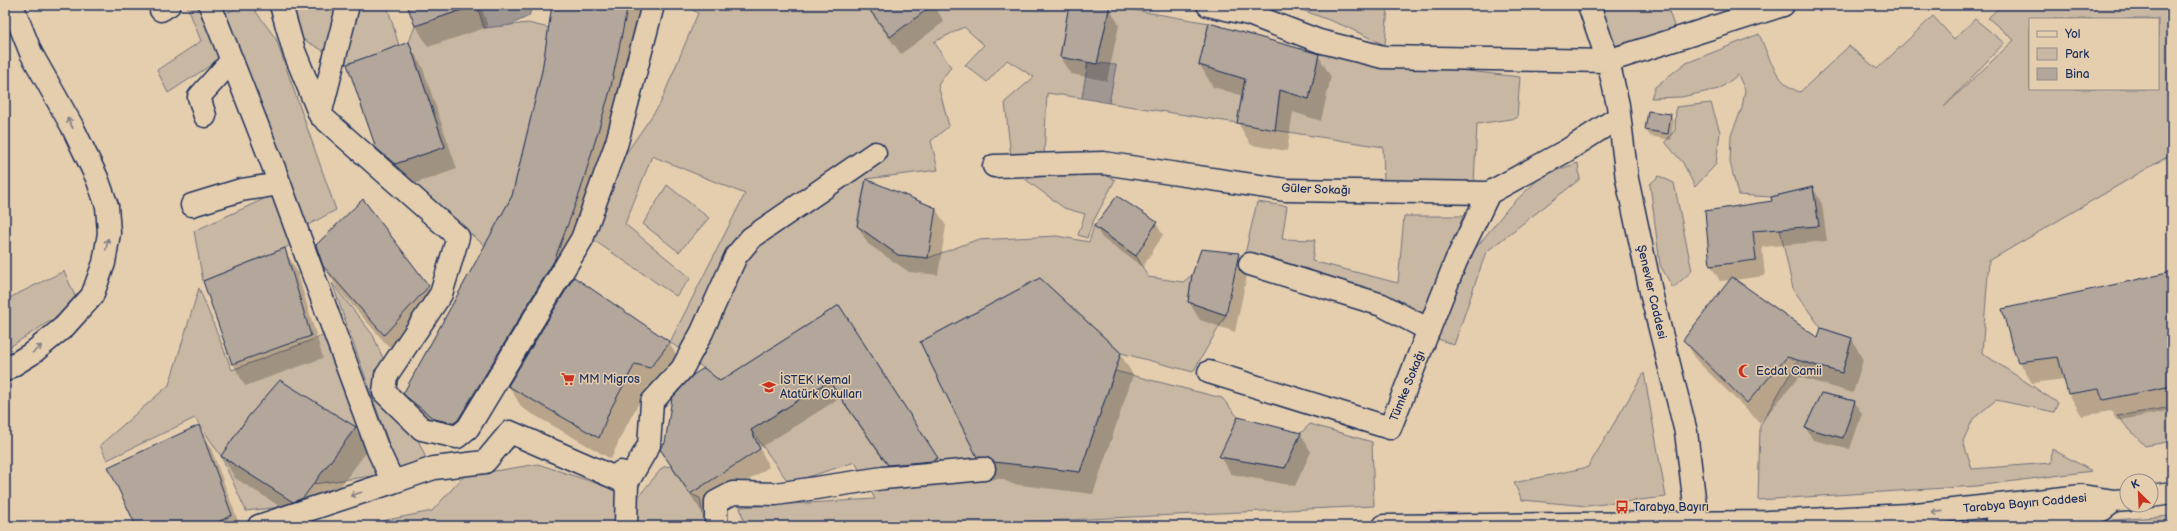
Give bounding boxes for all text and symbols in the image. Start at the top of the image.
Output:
legend [2029,18,2159,90]
text: Yol [2064,27,2080,42]
text: Park [2065,47,2089,62]
text: Bina [2065,67,2090,82]
one-way arrow [66,117,74,129]
street label: Güler Sokağı [1281,181,1351,198]
one-way arrow [104,238,112,251]
street label: Şenevler Caddesi [1633,244,1670,341]
one-way arrow [32,344,43,353]
street label: Tümke Sokağı [1386,348,1429,424]
mosque icon: Ecdat Camii [1737,363,1753,379]
place label: Ecdat Camii [1756,364,1822,379]
supermarket icon: MM Migros [560,371,576,387]
place label: MM Migros [579,372,640,387]
place label: İSTEK Kemal Atatürk Okulları [780,372,862,402]
school or university icon: İSTEK Kemal Atatürk Okulları [761,379,777,395]
north arrow [2119,473,2159,513]
text: K [2129,477,2142,492]
one-way arrow [351,491,363,499]
street label: Tarabya Bayırı Caddesi [1963,491,2088,516]
bus stop icon: Tarabya Bayırı [1614,499,1630,515]
place label: Tarabya Bayırı [1633,500,1709,515]
one-way arrow [1931,508,1944,515]

